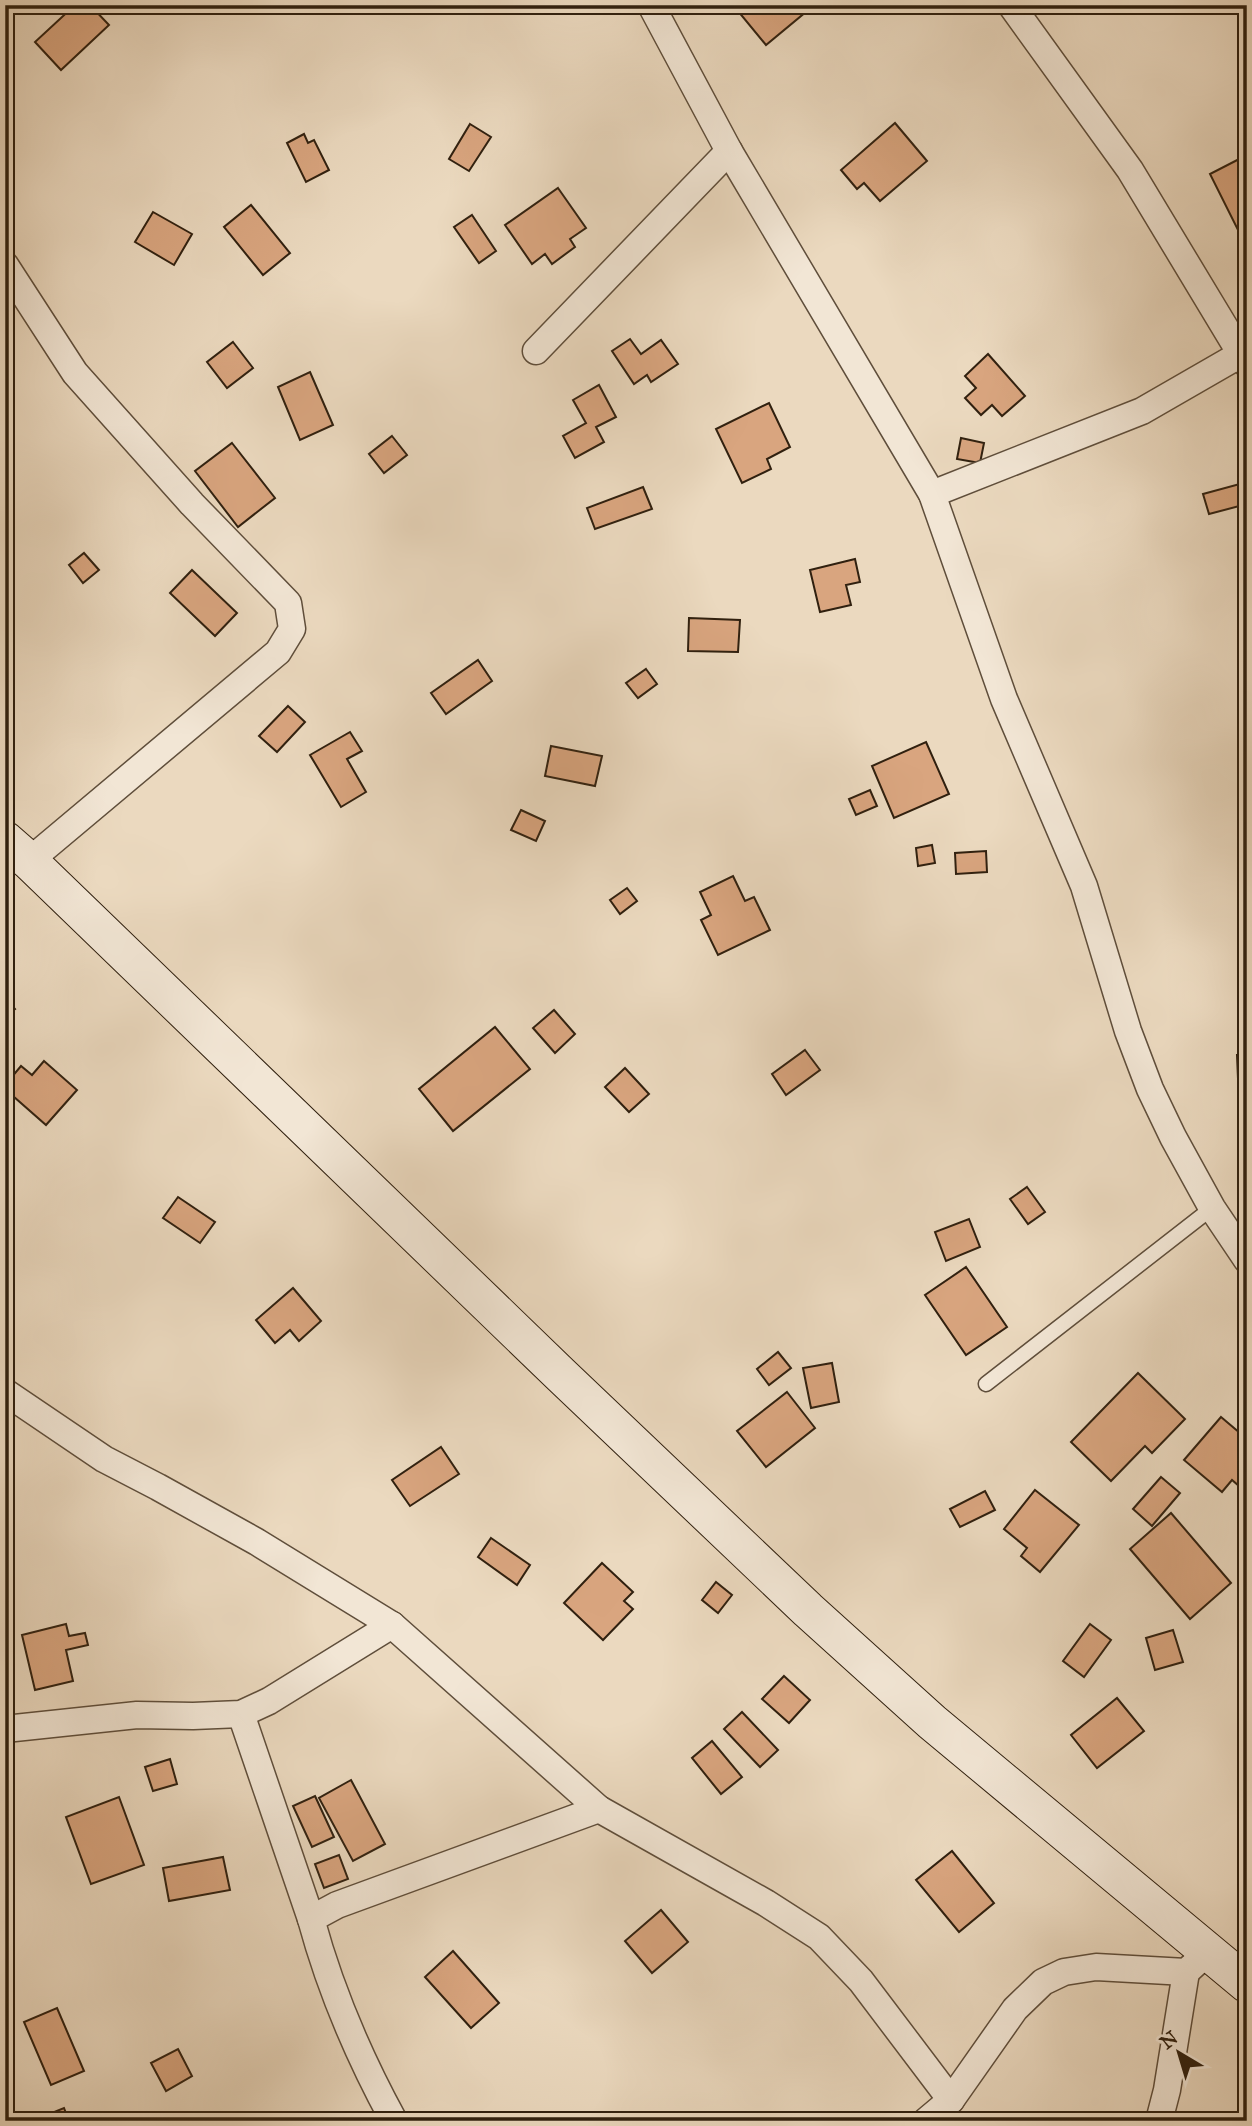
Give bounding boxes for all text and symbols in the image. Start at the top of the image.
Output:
north arrow [1144,2018,1214,2088]
text: N [1155,2026,1182,2054]

